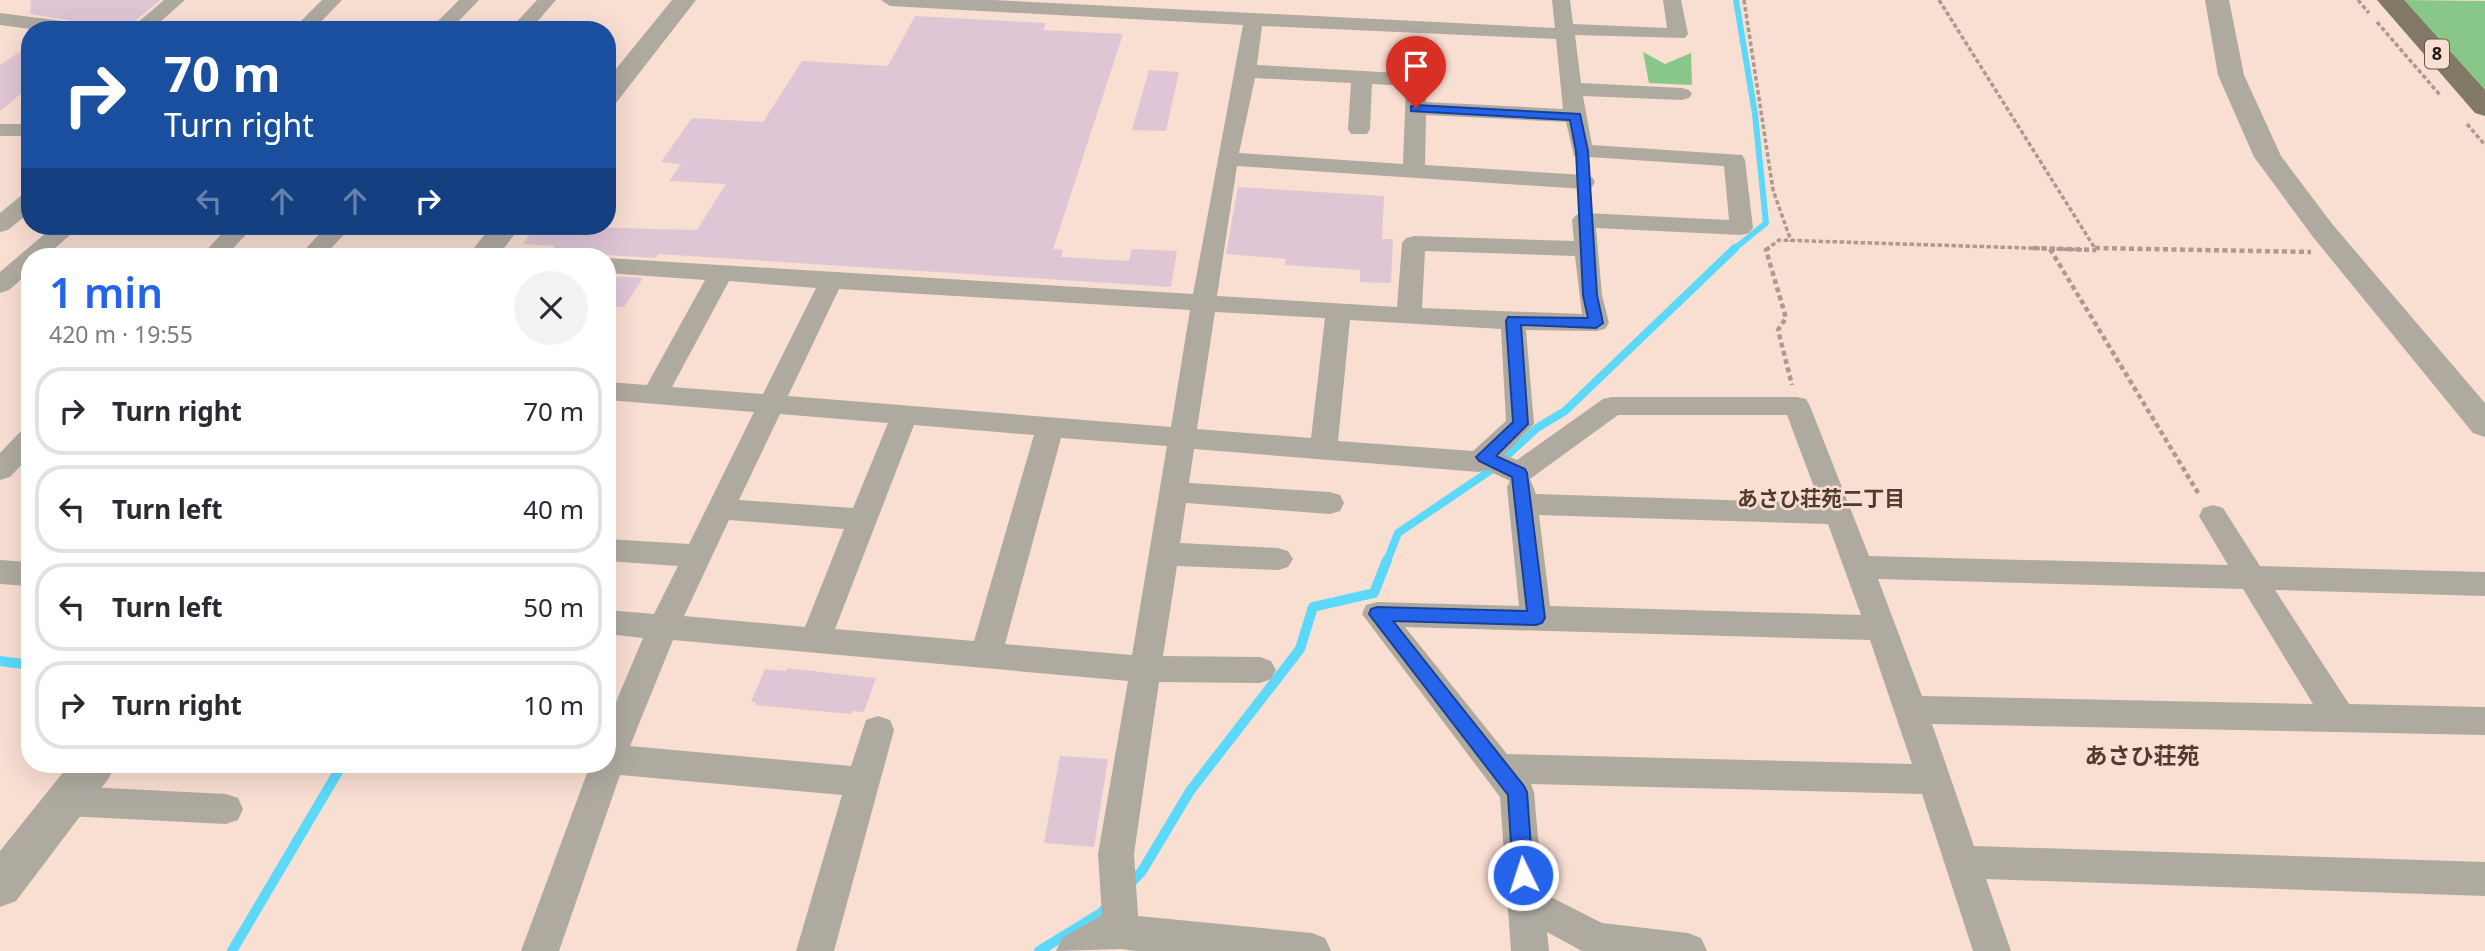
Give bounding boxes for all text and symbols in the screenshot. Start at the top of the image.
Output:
pin [1386,36,1446,108]
text: 70 m [164,40,281,106]
road number: 8 [2425,40,2449,68]
icon: arrive [1397,47,1435,85]
icon: right [49,49,140,140]
text: Turn right [164,103,314,146]
icon: left [190,182,228,220]
icon: ahead [263,182,301,220]
icon: ahead [336,182,374,220]
icon: right [409,182,447,220]
text: 1 min [49,263,163,320]
button: close [514,271,588,345]
text: 420 m · 19:55 [49,318,193,350]
icon: right [53,392,91,430]
text: Turn right [112,393,242,429]
text: 70 m [523,393,584,429]
district label: あさひ荘苑二丁目 [1737,484,1905,512]
icon: left [53,490,91,528]
text: Turn left [112,491,223,527]
text: 40 m [523,491,584,527]
icon: left [53,588,91,626]
text: Turn left [112,589,223,625]
text: 50 m [523,589,584,625]
icon: right [53,686,91,724]
text: Turn right [112,687,242,723]
text: 10 m [523,687,584,723]
district label: あさひ荘苑 [2085,739,2200,771]
position arrow [1486,838,1560,912]

